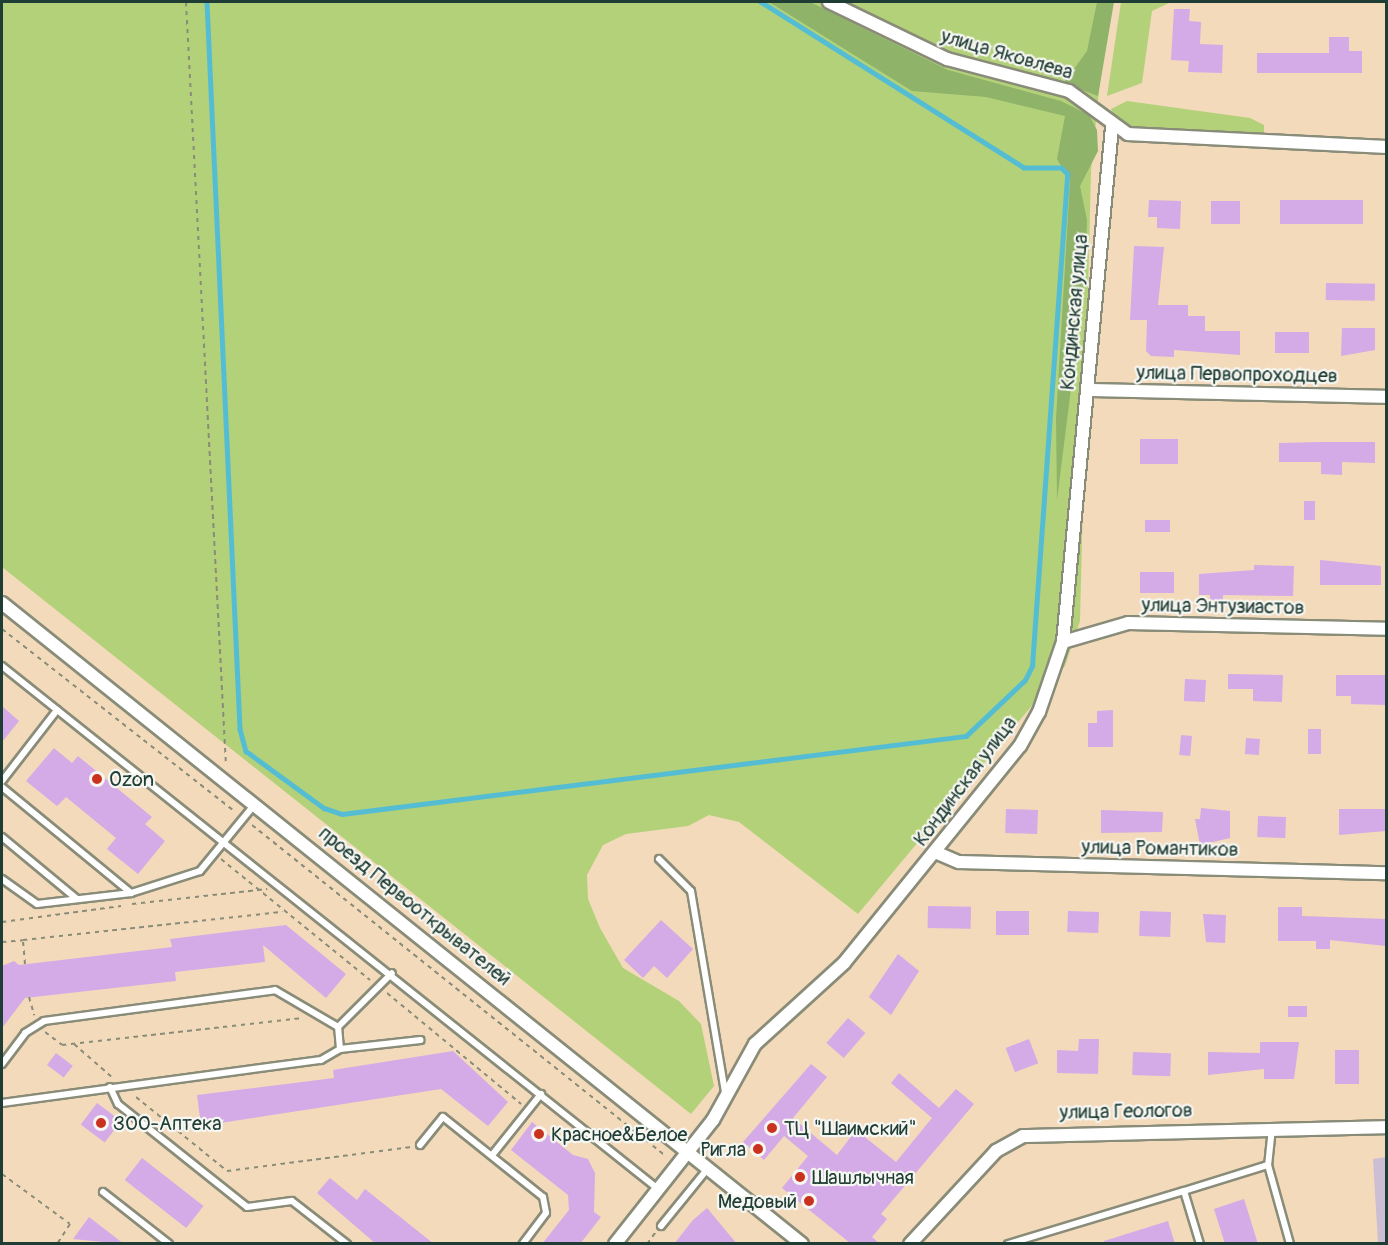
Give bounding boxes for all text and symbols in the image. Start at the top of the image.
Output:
street label: улица Яковлева [938,24,1076,84]
street label: Кондинская улица [1055,233,1093,391]
street label: улица Первопроходцев [1136,360,1338,388]
street label: улица Энтузиастов [1141,593,1305,619]
street label: Кондинская улица [908,711,1022,851]
place label: Ozon [109,767,154,791]
marker: Ozon [90,772,104,786]
street label: проезд Первооткрывателей [314,821,516,991]
street label: улица Романтиков [1081,835,1239,861]
street label: улица Геологов [1059,1098,1193,1124]
place label: ЗОО-Аптека [113,1111,222,1135]
marker: ЗОО-Аптека [94,1116,108,1130]
place label: ТЦ "Шаимский" [784,1116,917,1140]
marker: ТЦ "Шаимский" [765,1121,779,1135]
place label: Красное&Белое [551,1122,687,1146]
marker: Красное&Белое [532,1127,546,1141]
place label: Ригла [701,1137,746,1161]
marker: Ригла [751,1142,765,1156]
place label: Шашлычная [812,1165,914,1189]
marker: Шашлычная [793,1170,807,1184]
place label: Медовый [718,1189,797,1213]
marker: Медовый [802,1194,816,1208]

